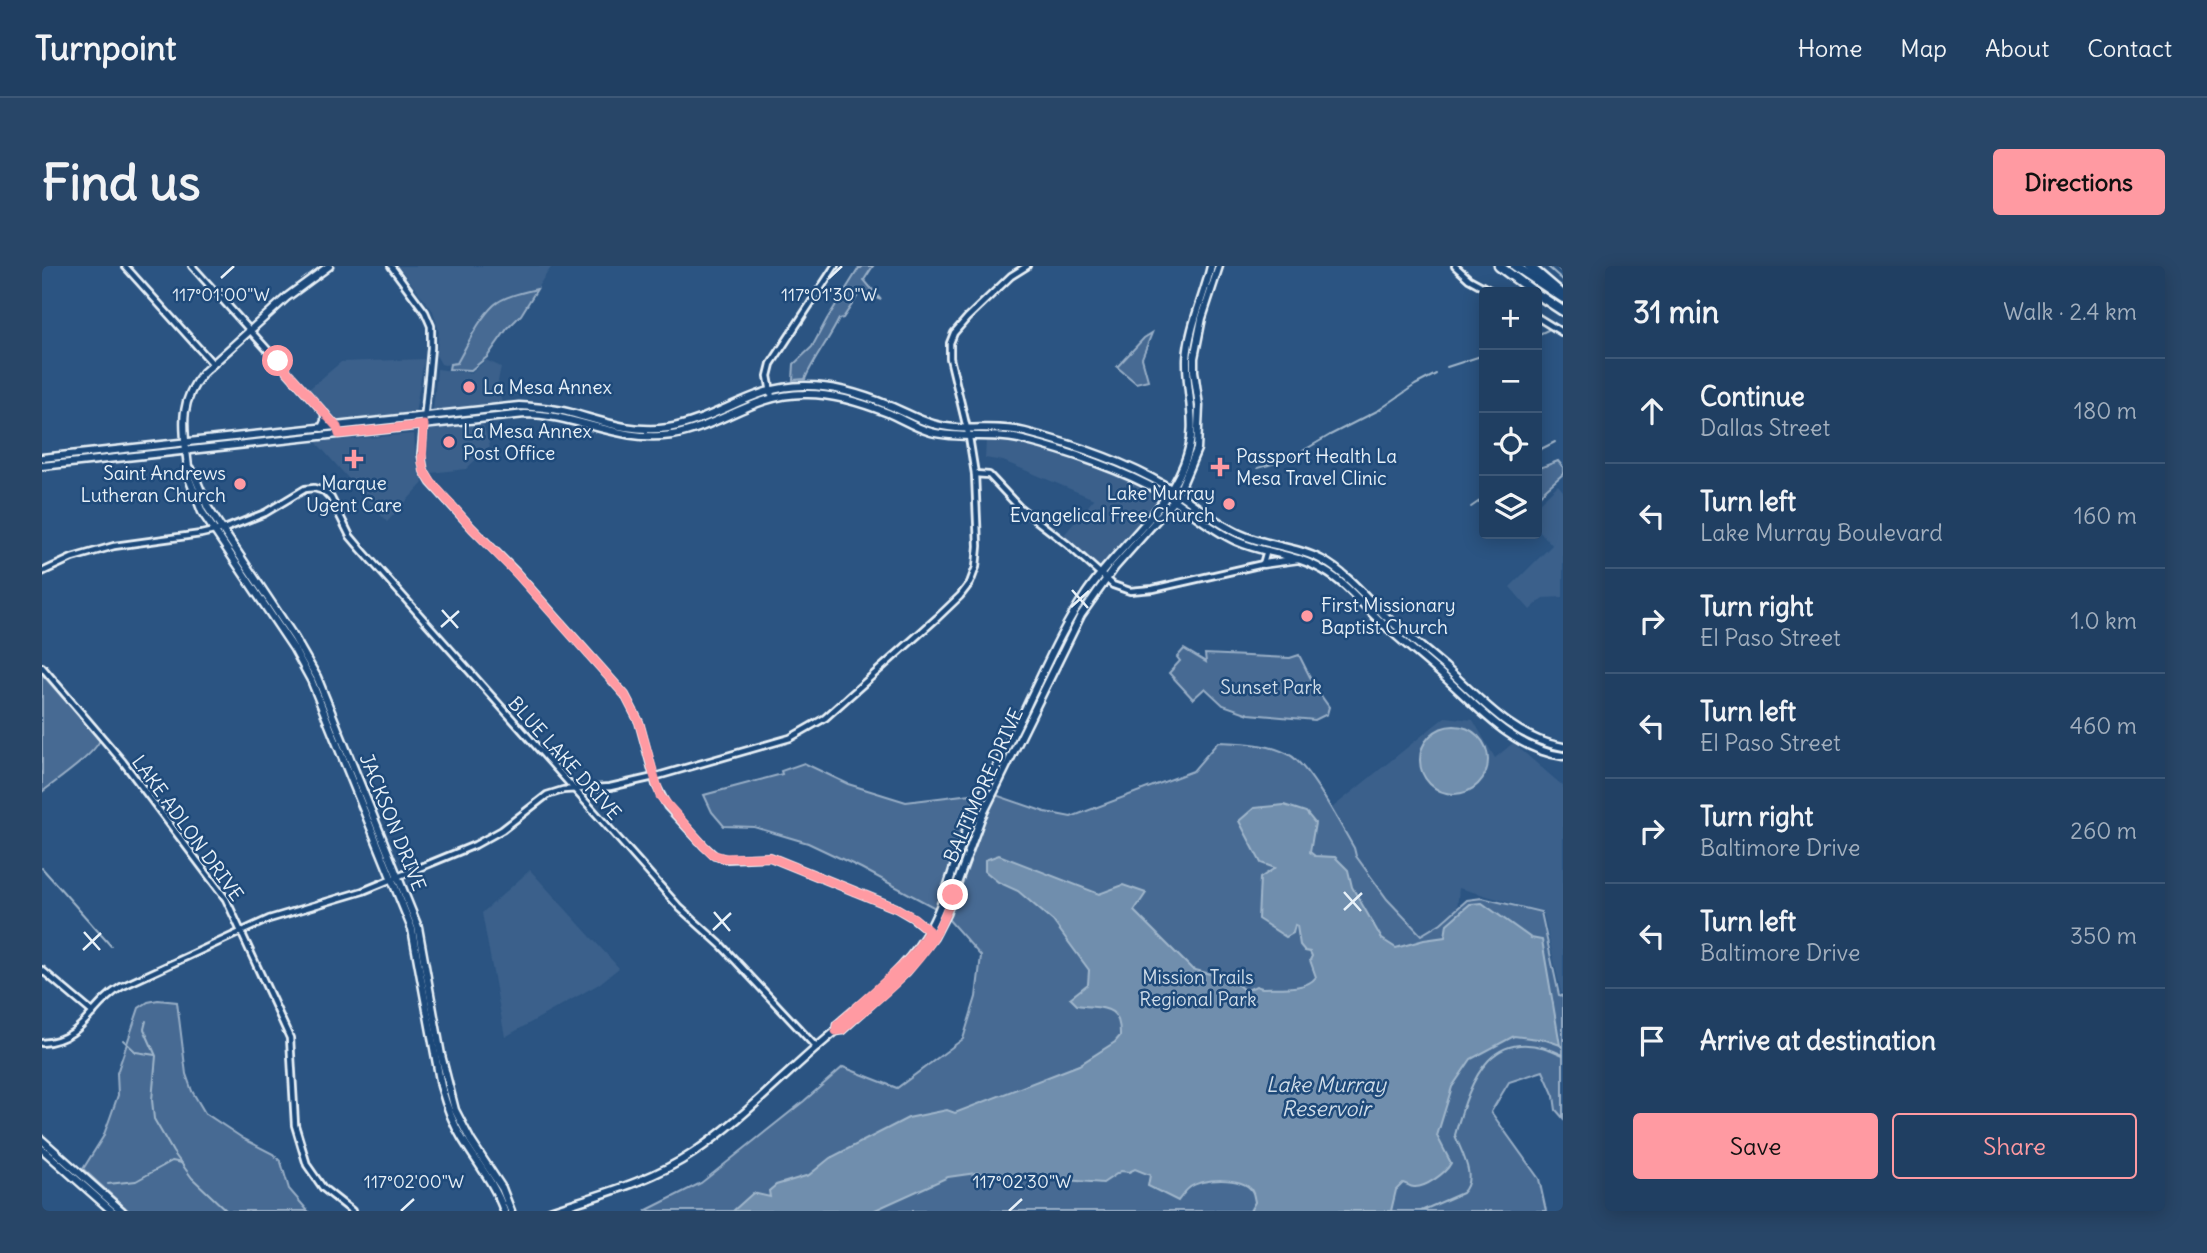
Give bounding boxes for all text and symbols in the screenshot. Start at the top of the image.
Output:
text: Turnpoint [35,27,176,69]
text: Home [1798,33,1862,63]
text: Map [1900,33,1947,63]
text: About [1985,33,2049,63]
text: Contact [2087,33,2172,63]
button: Directions [1993,149,2165,215]
text: Find us [42,152,200,213]
text: 117°01'00"W [172,283,270,306]
text: 117°01'30"W [781,283,877,306]
map controls [1479,287,1542,539]
button: + [1479,287,1542,350]
text: 31 min [1633,293,1719,331]
text: Walk · 2.4 km [2003,297,2137,326]
route start [262,345,293,376]
button: − [1479,350,1542,413]
place label: La Mesa Annex [483,375,613,399]
marker: La Mesa Annex [461,379,477,395]
text: Continue [1700,380,1805,413]
icon: ahead [1633,392,1671,430]
text: 180 m [2074,396,2137,425]
button: locate [1479,413,1542,476]
text: Dallas Street [1700,413,1830,442]
place label: La Mesa Annex Post Office [463,419,593,465]
marker: La Mesa Annex Post Office [441,434,457,450]
place label: Passport Health La Mesa Travel Clinic [1236,444,1397,490]
marker: Marque Ugent Care [344,449,364,469]
marker: Passport Health La Mesa Travel Clinic [1210,457,1230,477]
place label: Saint Andrews Lutheran Church [81,461,226,507]
place label: Marque Ugent Care [306,471,402,517]
marker: Saint Andrews Lutheran Church [232,476,248,492]
button: layers [1479,476,1542,539]
place label: Lake Murray Evangelical Free Church [1010,481,1215,527]
text: Turn left [1700,485,1796,518]
marker: Lake Murray Evangelical Free Church [1221,496,1237,512]
icon: left [1633,497,1671,535]
text: 160 m [2074,501,2137,530]
text: Lake Murray Boulevard [1700,518,1943,547]
text: Turn right [1700,590,1813,623]
place label: First Missionary Baptist Church [1321,593,1456,639]
icon: right [1633,602,1671,640]
text: 1.0 km [2071,606,2137,635]
marker: First Missionary Baptist Church [1299,608,1315,624]
text: El Paso Street [1700,623,1841,652]
park label: Sunset Park [1220,675,1322,699]
street label: BLUE LAKE DRIVE [503,691,627,825]
text: Turn left [1700,695,1796,728]
street label: BALTIMORE DRIVE [938,704,1028,866]
icon: left [1633,707,1671,745]
text: 460 m [2070,711,2137,740]
text: El Paso Street [1700,728,1841,757]
street label: LAKE ADLON DRIVE [127,750,249,906]
street label: JACKSON DRIVE [355,750,431,894]
text: Turn right [1700,800,1813,833]
icon: right [1633,812,1671,850]
text: 260 m [2070,816,2137,845]
text: Baltimore Drive [1700,833,1860,862]
route end [937,879,968,910]
text: Turn left [1700,905,1796,938]
icon: left [1633,917,1671,955]
text: 350 m [2070,921,2137,950]
text: Baltimore Drive [1700,938,1860,967]
park label: Mission Trails Regional Park [1139,965,1257,1011]
icon: arrive [1633,1022,1671,1060]
text: Arrive at destination [1700,1024,1936,1057]
water label: Lake Murray Reservoir [1266,1071,1388,1122]
button: Save [1633,1113,1878,1179]
button: Share [1892,1113,2137,1179]
text: 117°02'00"W [364,1170,464,1193]
text: 117°02'30"W [973,1170,1071,1193]

